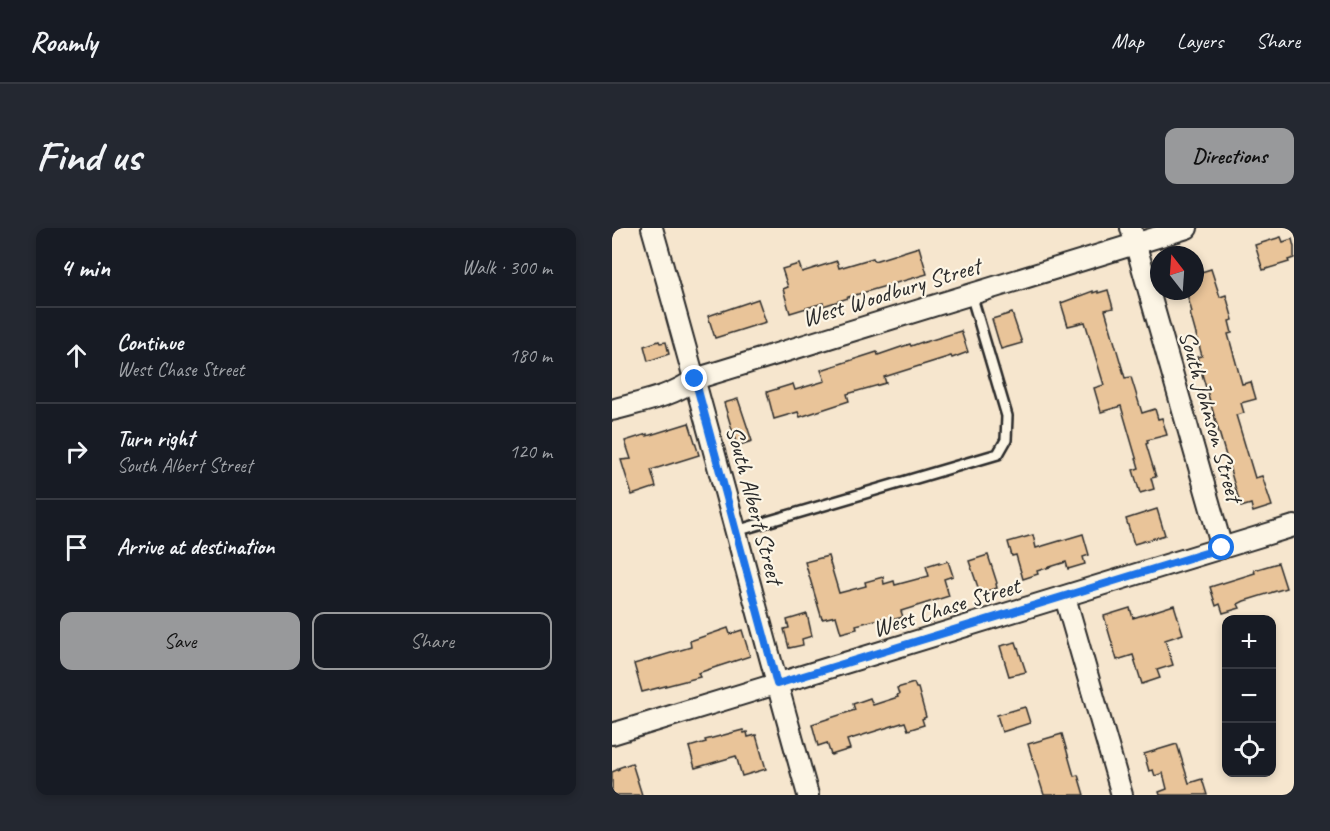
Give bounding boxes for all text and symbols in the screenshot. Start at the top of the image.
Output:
text: Roamly [30,24,97,59]
text: Map [1111,28,1144,54]
text: Layers [1177,28,1223,54]
text: Share [1256,28,1300,54]
button: Directions [1165,128,1294,184]
text: Find us [36,130,141,183]
north arrow [1150,246,1204,300]
street label: West Woodbury Street [798,250,987,333]
text: 4 min [60,251,110,284]
text: Walk · 300 m [462,255,552,280]
street label: South Johnson Street [1172,327,1251,508]
text: Continue [117,329,183,357]
icon: ahead [60,339,93,372]
text: 180 m [509,343,552,368]
text: West Chase Street [117,357,244,382]
route end [681,365,707,391]
street label: South Albert Street [719,423,791,590]
text: Turn right [117,425,194,453]
icon: right [60,435,93,468]
text: 120 m [509,439,552,464]
text: South Albert Street [117,453,252,478]
icon: arrive [60,531,93,564]
text: Arrive at destination [117,533,274,561]
route start [1208,534,1234,560]
street label: West Chase Street [869,570,1025,644]
button: Save [60,612,300,670]
button: Share [312,612,552,670]
map controls [1222,615,1276,777]
button: + [1222,615,1276,669]
button: − [1222,669,1276,723]
button: locate [1222,723,1276,777]

